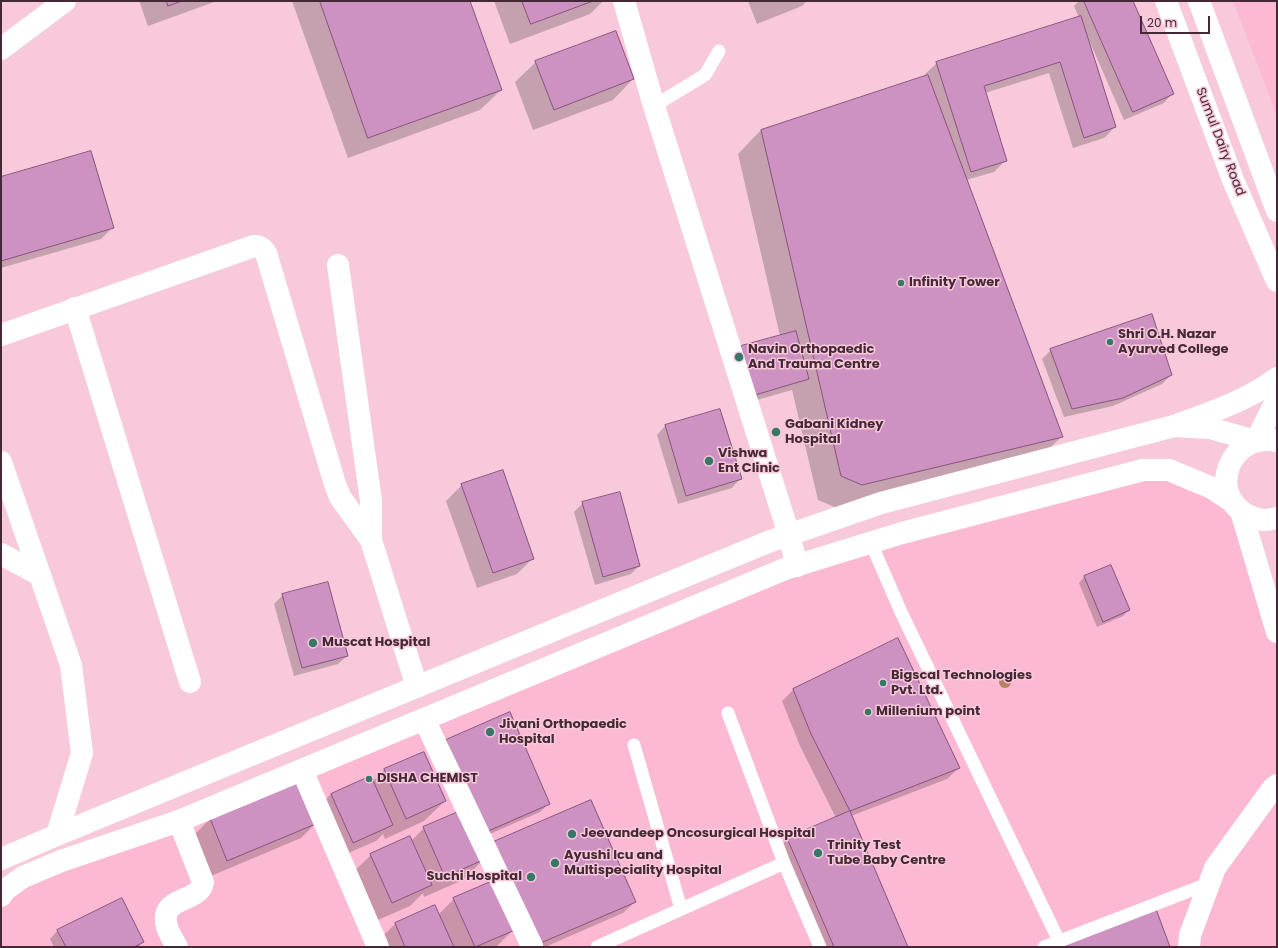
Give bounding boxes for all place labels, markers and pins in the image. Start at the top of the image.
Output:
place label: Infinity Tower [909,275,1000,291]
marker: Infinity Tower [896,278,906,288]
place label: Shri O.H. Nazar Ayurved College [1118,327,1229,358]
marker: Shri O.H. Nazar Ayurved College [1105,337,1115,347]
place label: Navin Orthopaedic And Trauma Centre [748,342,880,373]
marker: Navin Orthopaedic And Trauma Centre [733,351,745,363]
place label: Gabani Kidney Hospital [785,417,883,448]
marker: Gabani Kidney Hospital [770,426,782,438]
place label: Vishwa Ent Clinic [718,446,780,477]
marker: Vishwa Ent Clinic [703,455,715,467]
place label: Muscat Hospital [322,635,430,651]
marker: Muscat Hospital [307,637,319,649]
place label: Bigscal Technologies Pvt. Ltd. [891,668,1032,699]
marker: Bigscal Technologies Pvt. Ltd. [878,678,888,688]
place label: Millenium point [876,704,980,720]
marker: Millenium point [863,707,873,717]
place label: Jivani Orthopaedic Hospital [499,717,627,748]
marker: Jivani Orthopaedic Hospital [484,726,496,738]
place label: DISHA CHEMIST [377,771,478,787]
marker: DISHA CHEMIST [364,774,374,784]
place label: Jeevandeep Oncosurgical Hospital [581,826,815,842]
marker: Jeevandeep Oncosurgical Hospital [566,828,578,840]
place label: Trinity Test Tube Baby Centre [827,838,946,869]
marker: Trinity Test Tube Baby Centre [812,847,824,859]
place label: Ayushi Icu and Multispeciality Hospital [564,848,722,879]
marker: Ayushi Icu and Multispeciality Hospital [549,857,561,869]
place label: Suchi Hospital [426,869,522,885]
marker: Suchi Hospital [525,871,537,883]

